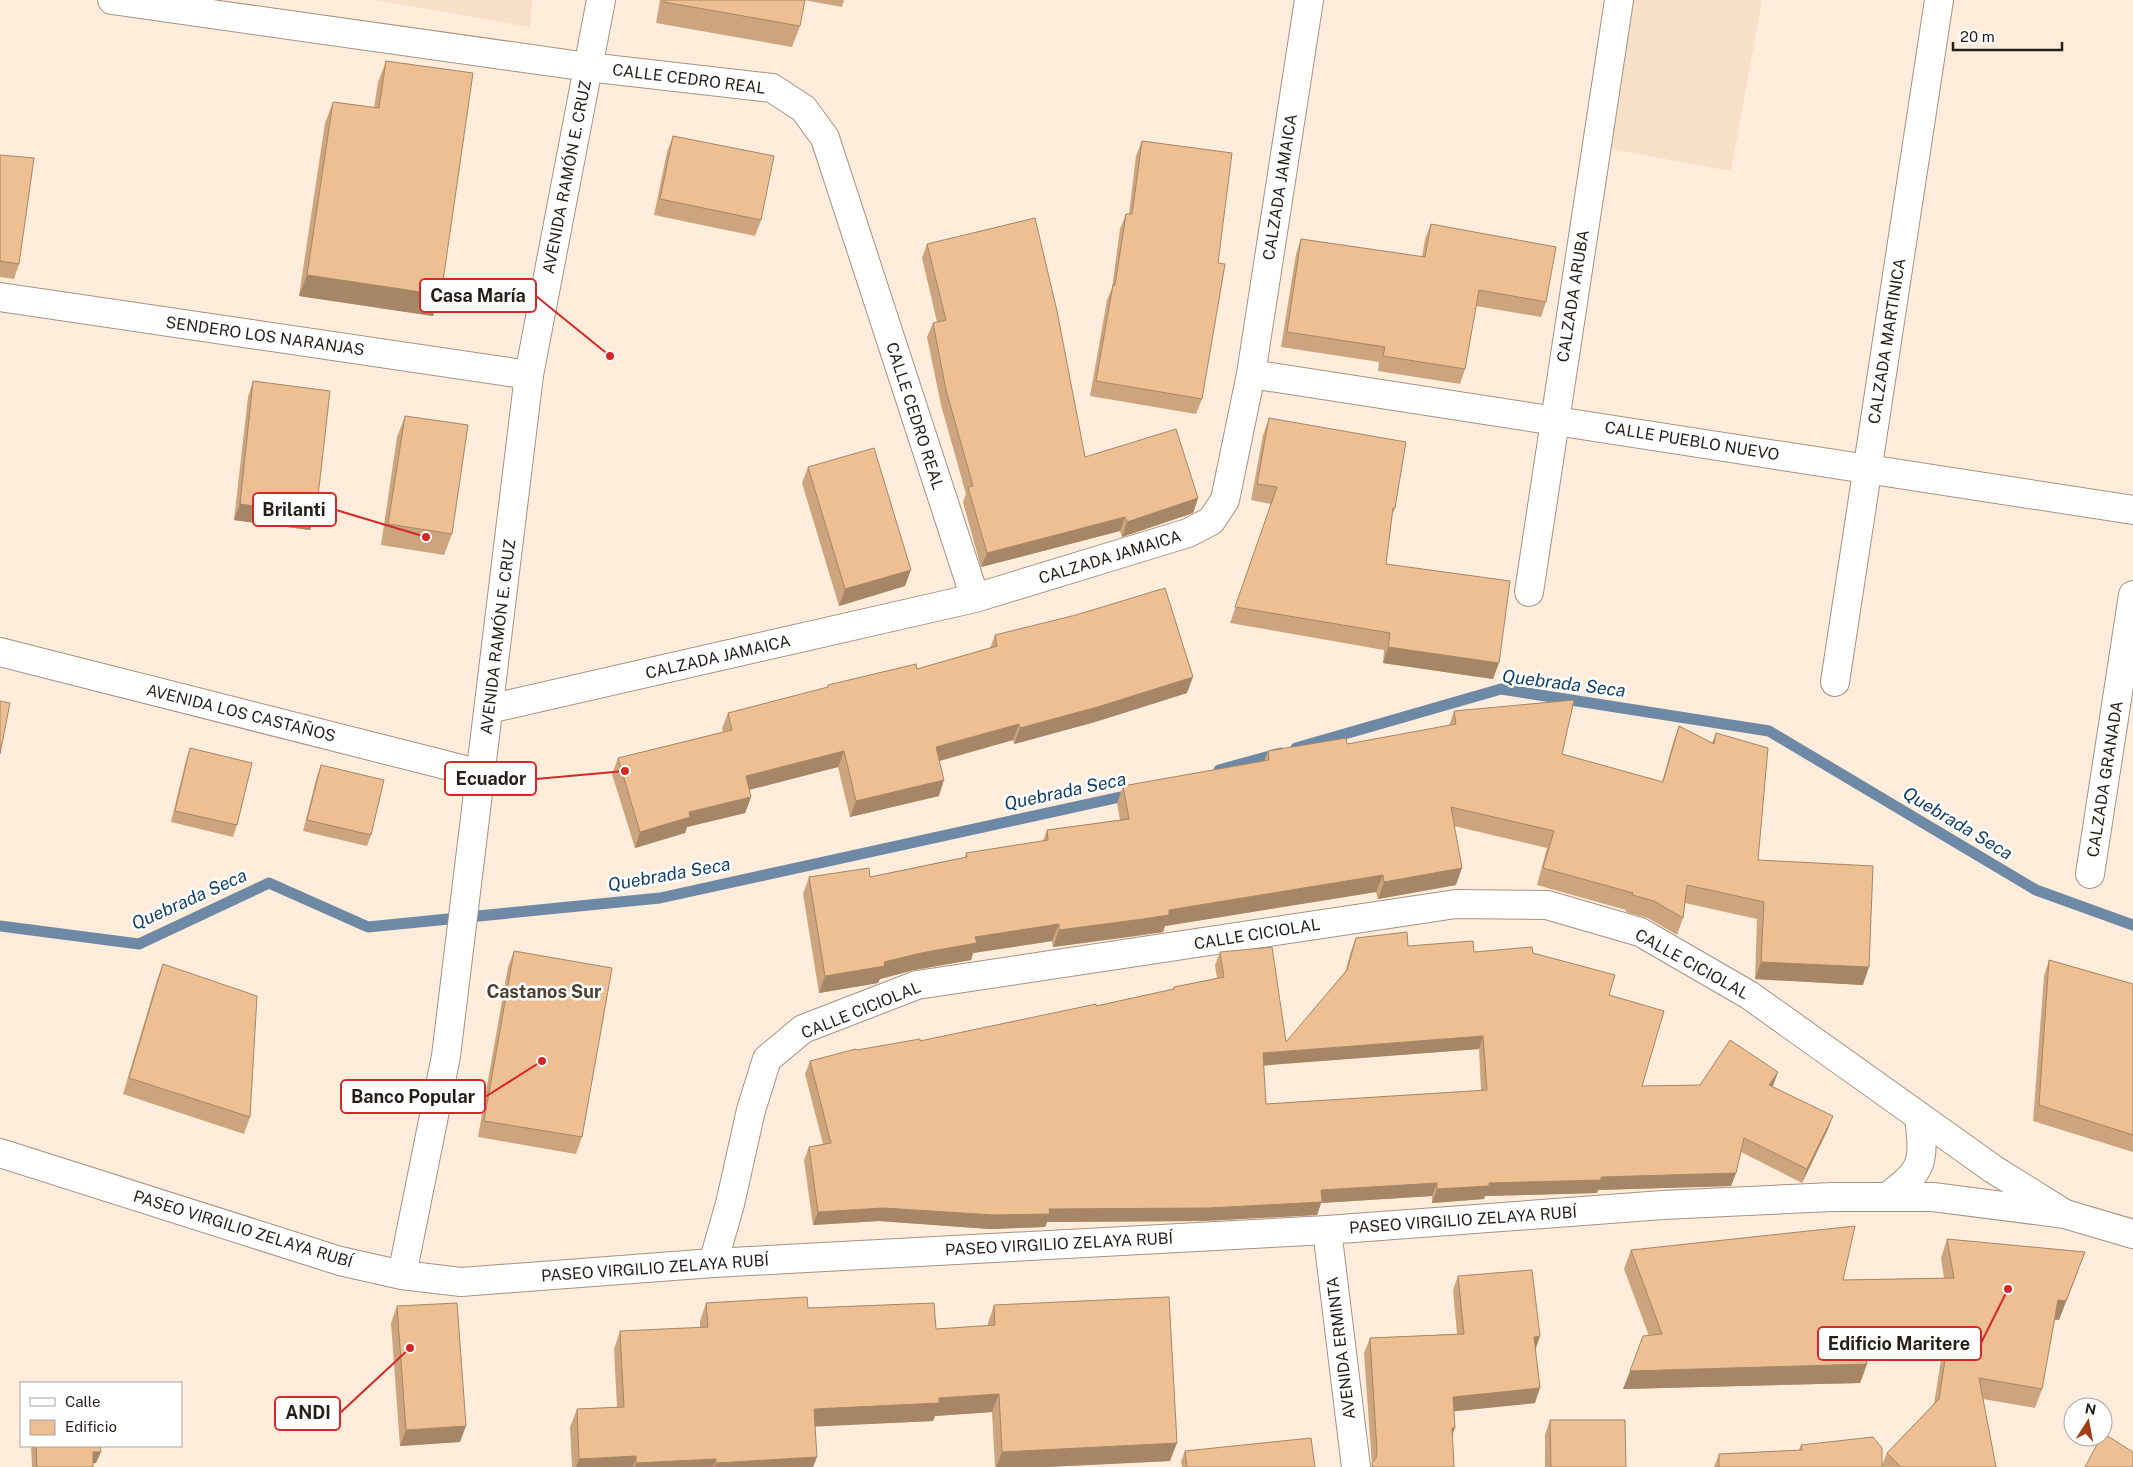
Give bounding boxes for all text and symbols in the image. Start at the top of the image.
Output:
scale bar [1953,20,2062,52]
text: 20 m [1960,28,1995,45]
street label: CALLE CEDRO REAL [611,60,767,98]
street label: AVENIDA RAMÓN E. CRUZ [538,78,595,275]
street label: CALZADA JAMAICA [1259,112,1301,262]
street label: CALZADA ARUBA [1553,228,1593,364]
street label: CALZADA MARTINICA [1864,257,1910,425]
callout: Casa María [420,279,536,312]
text: Casa María [430,285,526,306]
street label: SENDERO LOS NARANJAS [164,313,366,359]
street label: CALLE CEDRO REAL [882,340,948,492]
street label: CALLE PUEBLO NUEVO [1603,418,1781,464]
callout: Brilanti [253,493,336,526]
text: Brilanti [262,499,326,520]
street label: CALZADA JAMAICA [1036,526,1184,588]
street label: AVENIDA RAMÓN E. CRUZ [476,538,519,736]
street label: CALZADA JAMAICA [644,631,792,683]
water label: Quebrada Seca [1501,665,1627,701]
street label: AVENIDA LOS CASTAÑOS [144,679,338,746]
street label: CALZADA GRANADA [2083,699,2127,859]
callout: Ecuador [445,762,536,795]
text: Ecuador [456,768,527,789]
water label: Quebrada Seca [1002,768,1128,814]
water label: Quebrada Seca [1899,782,2017,864]
water label: Quebrada Seca [606,853,732,895]
water label: Quebrada Seca [128,864,250,934]
street label: CALLE CICIOLAL [1193,915,1321,953]
street label: CALLE CICIOLAL [1632,925,1752,1003]
street label: CALLE CICIOLAL [798,977,924,1043]
district label: Castanos Sur [487,981,602,1002]
callout: Banco Popular [341,1080,485,1113]
text: Banco Popular [351,1086,476,1107]
street label: PASEO VIRGILIO ZELAYA RUBÍ [131,1186,356,1272]
street label: PASEO VIRGILIO ZELAYA RUBÍ [1348,1202,1578,1237]
street label: PASEO VIRGILIO ZELAYA RUBÍ [944,1228,1174,1259]
street label: PASEO VIRGILIO ZELAYA RUBÍ [540,1250,770,1285]
street label: AVENIDA ERMINTA [1323,1275,1359,1421]
callout: Edificio Maritere [1818,1327,1981,1360]
text: Edificio Maritere [1828,1333,1970,1354]
legend [20,1382,182,1447]
text: Calle [65,1393,101,1410]
callout: ANDI [275,1397,340,1430]
north arrow [2063,1397,2113,1447]
text: N [2084,1400,2097,1418]
text: ANDI [285,1402,331,1423]
text: Edificio [65,1418,117,1435]

